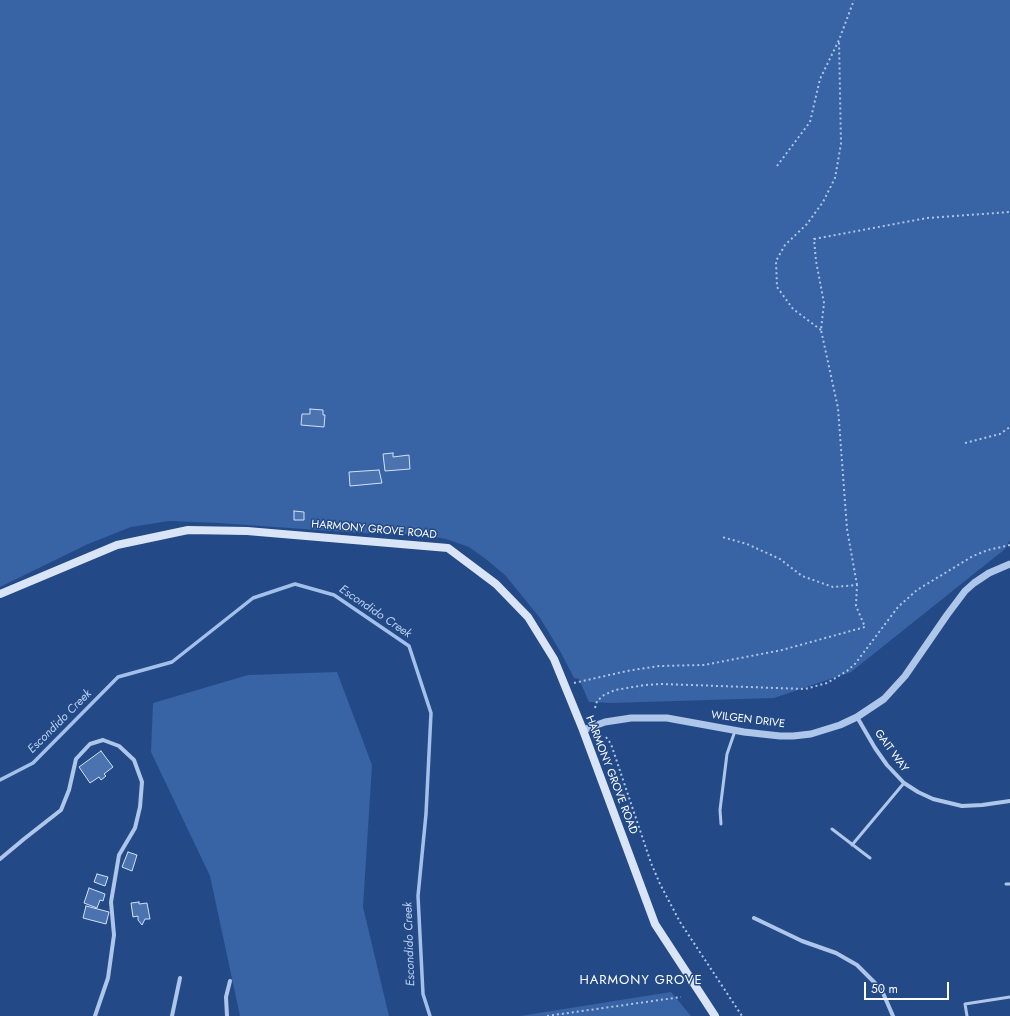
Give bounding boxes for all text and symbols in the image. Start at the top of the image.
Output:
street label: HARMONY GROVE ROAD [311,518,437,542]
water label: Escondido Creek [336,582,414,642]
water label: Escondido Creek [25,687,95,757]
street label: WILGEN DRIVE [710,709,786,731]
street label: HARMONY GROVE ROAD [582,714,640,836]
street label: GAIT WAY [871,727,911,775]
water label: Escondido Creek [401,902,419,986]
district label: HARMONY GROVE [579,973,703,989]
scale bar [866,974,951,1000]
text: 50 m [871,980,898,998]

